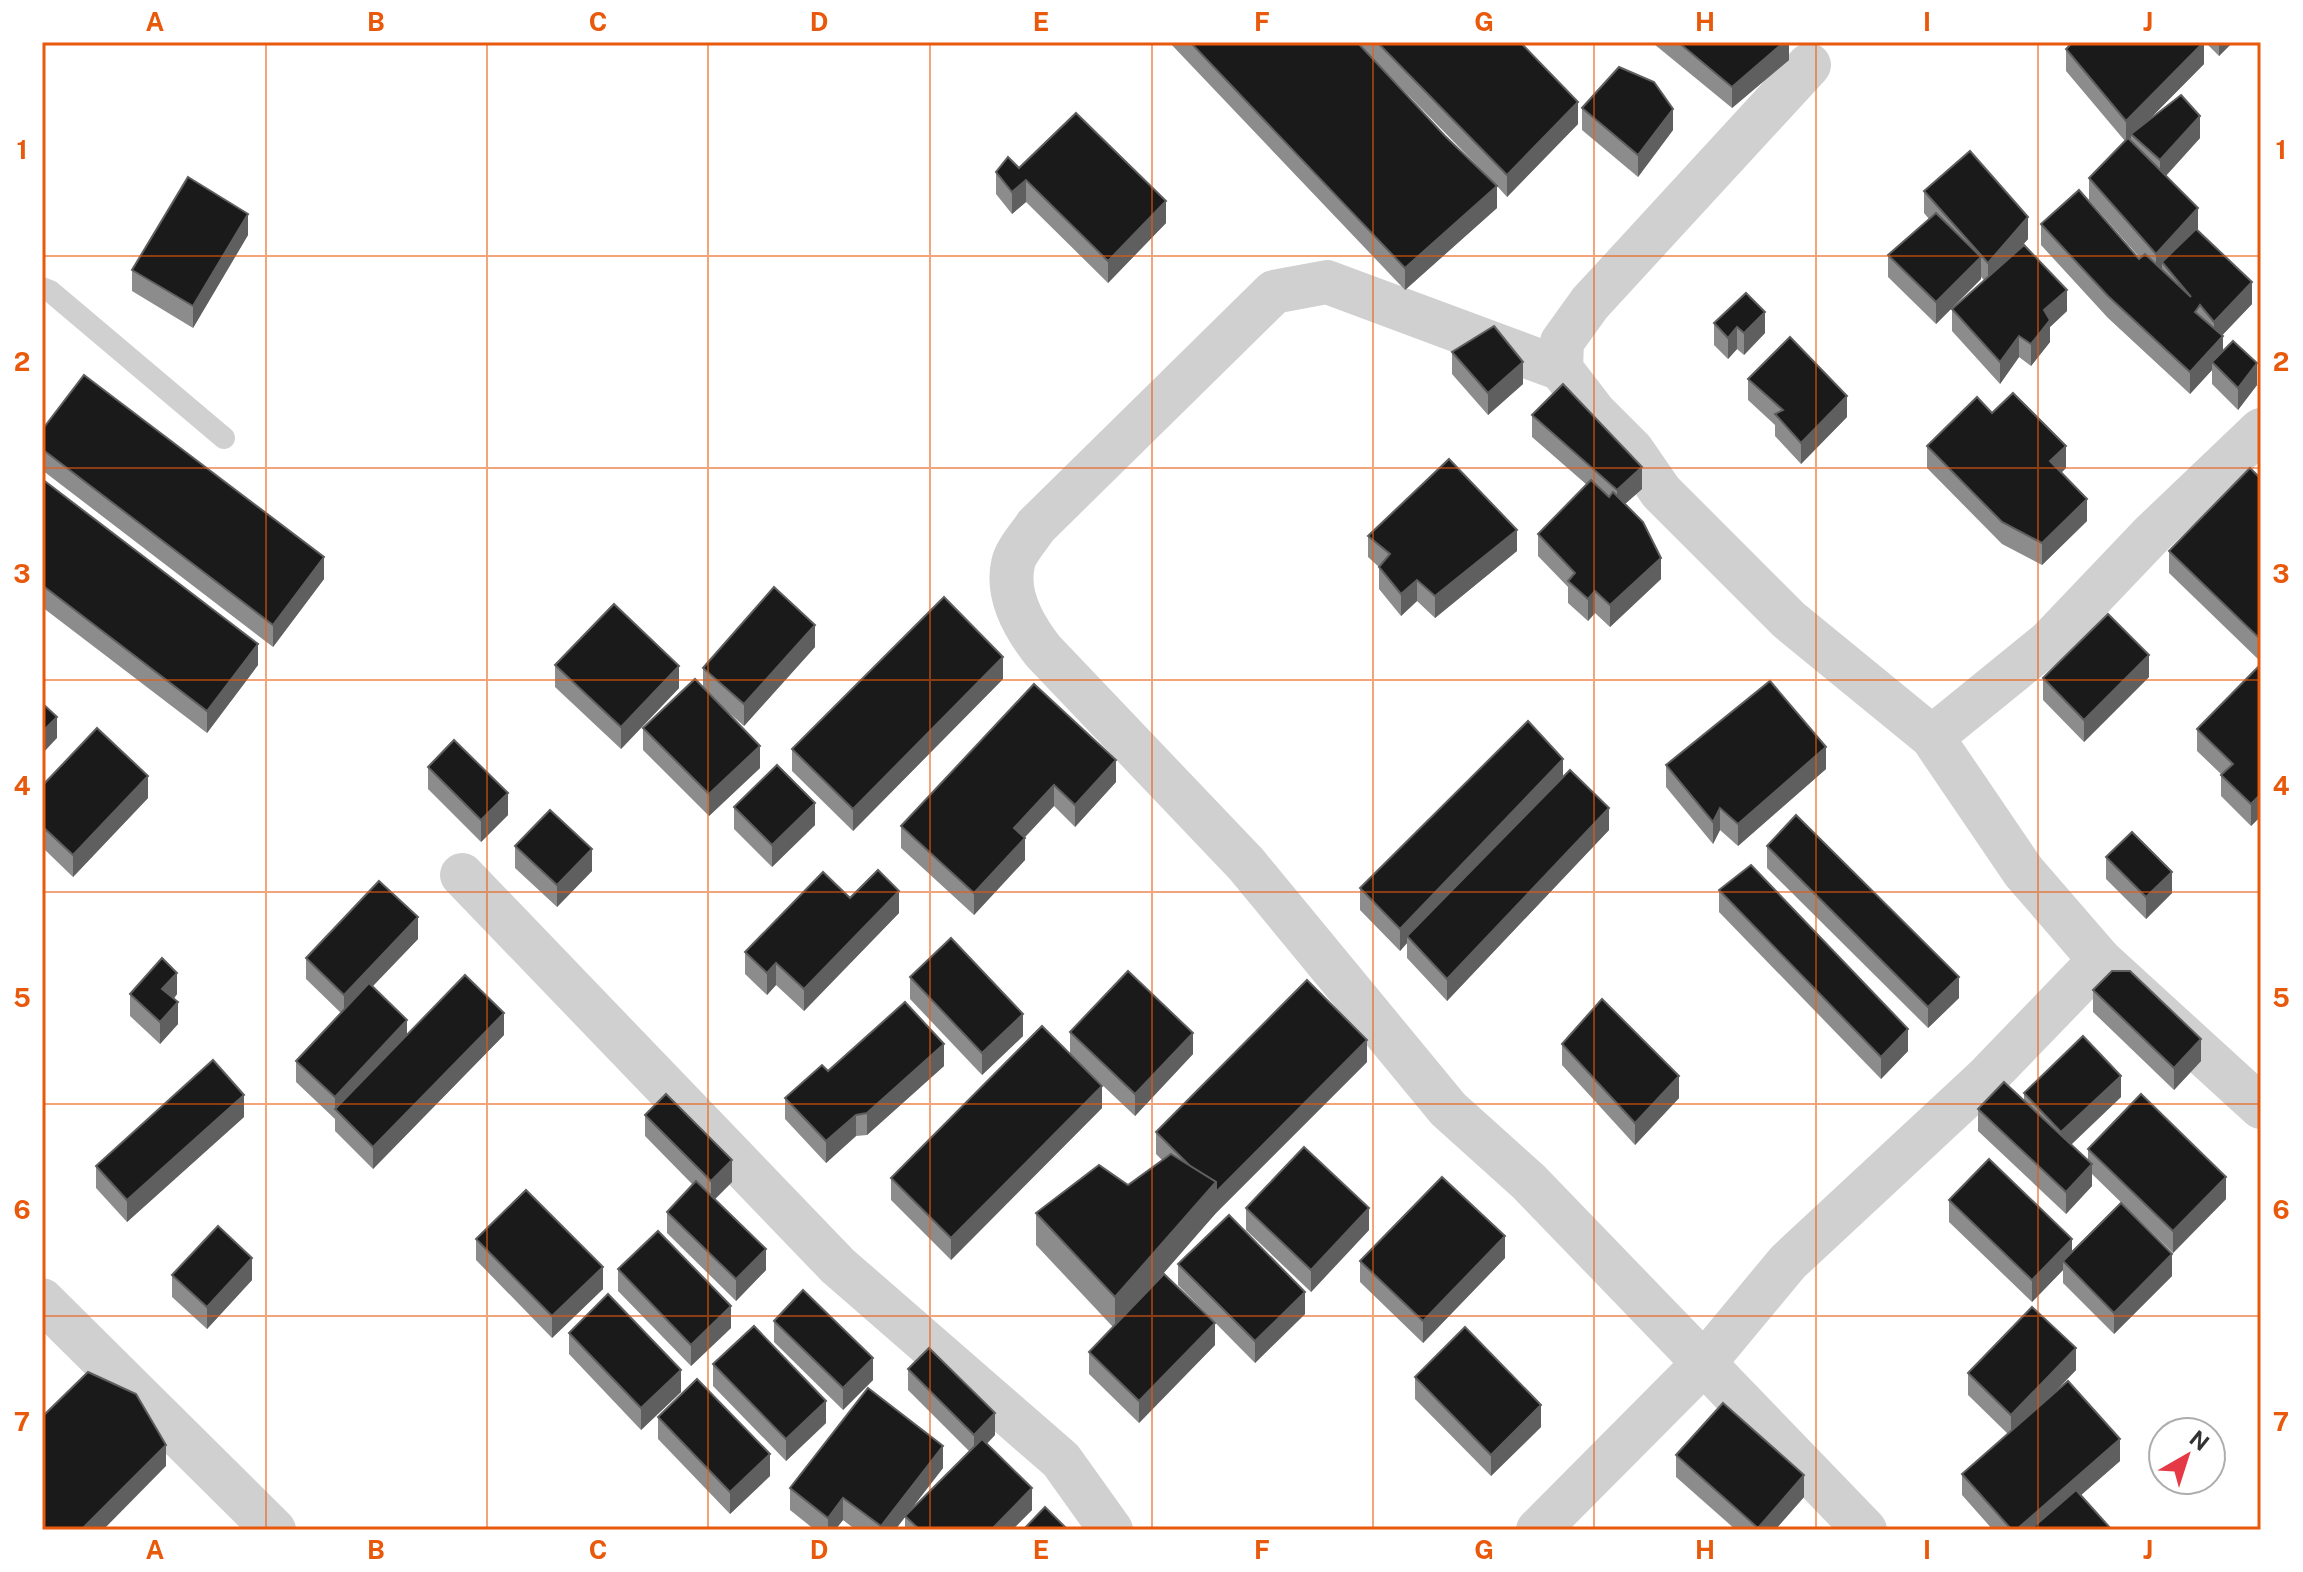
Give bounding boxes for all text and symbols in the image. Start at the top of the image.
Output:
text: A [146,6,165,37]
text: B [367,6,385,37]
text: C [589,6,607,37]
text: D [810,6,828,37]
text: E [1033,6,1049,37]
text: F [1254,6,1270,37]
text: G [1474,6,1494,37]
text: H [1695,6,1715,37]
text: I [1923,6,1931,37]
text: J [2143,6,2153,37]
text: 1 [16,134,28,165]
text: 1 [2275,134,2287,165]
text: 2 [14,346,30,377]
text: 2 [2273,346,2289,377]
text: 3 [13,558,31,589]
text: 3 [2272,558,2290,589]
text: 4 [13,770,31,801]
text: 4 [2272,770,2290,801]
text: 5 [13,982,31,1013]
text: 5 [2272,982,2290,1013]
text: 6 [13,1194,31,1225]
text: 6 [2272,1194,2290,1225]
text: 7 [14,1406,30,1437]
text: 7 [2273,1406,2289,1437]
north arrow [2147,1416,2227,1496]
text: N [2185,1425,2214,1456]
text: A [146,1534,165,1565]
text: B [367,1534,385,1565]
text: C [589,1534,607,1565]
text: D [810,1534,828,1565]
text: E [1033,1534,1049,1565]
text: F [1254,1534,1270,1565]
text: G [1474,1534,1494,1565]
text: H [1695,1534,1715,1565]
text: I [1923,1534,1931,1565]
text: J [2143,1534,2153,1565]

